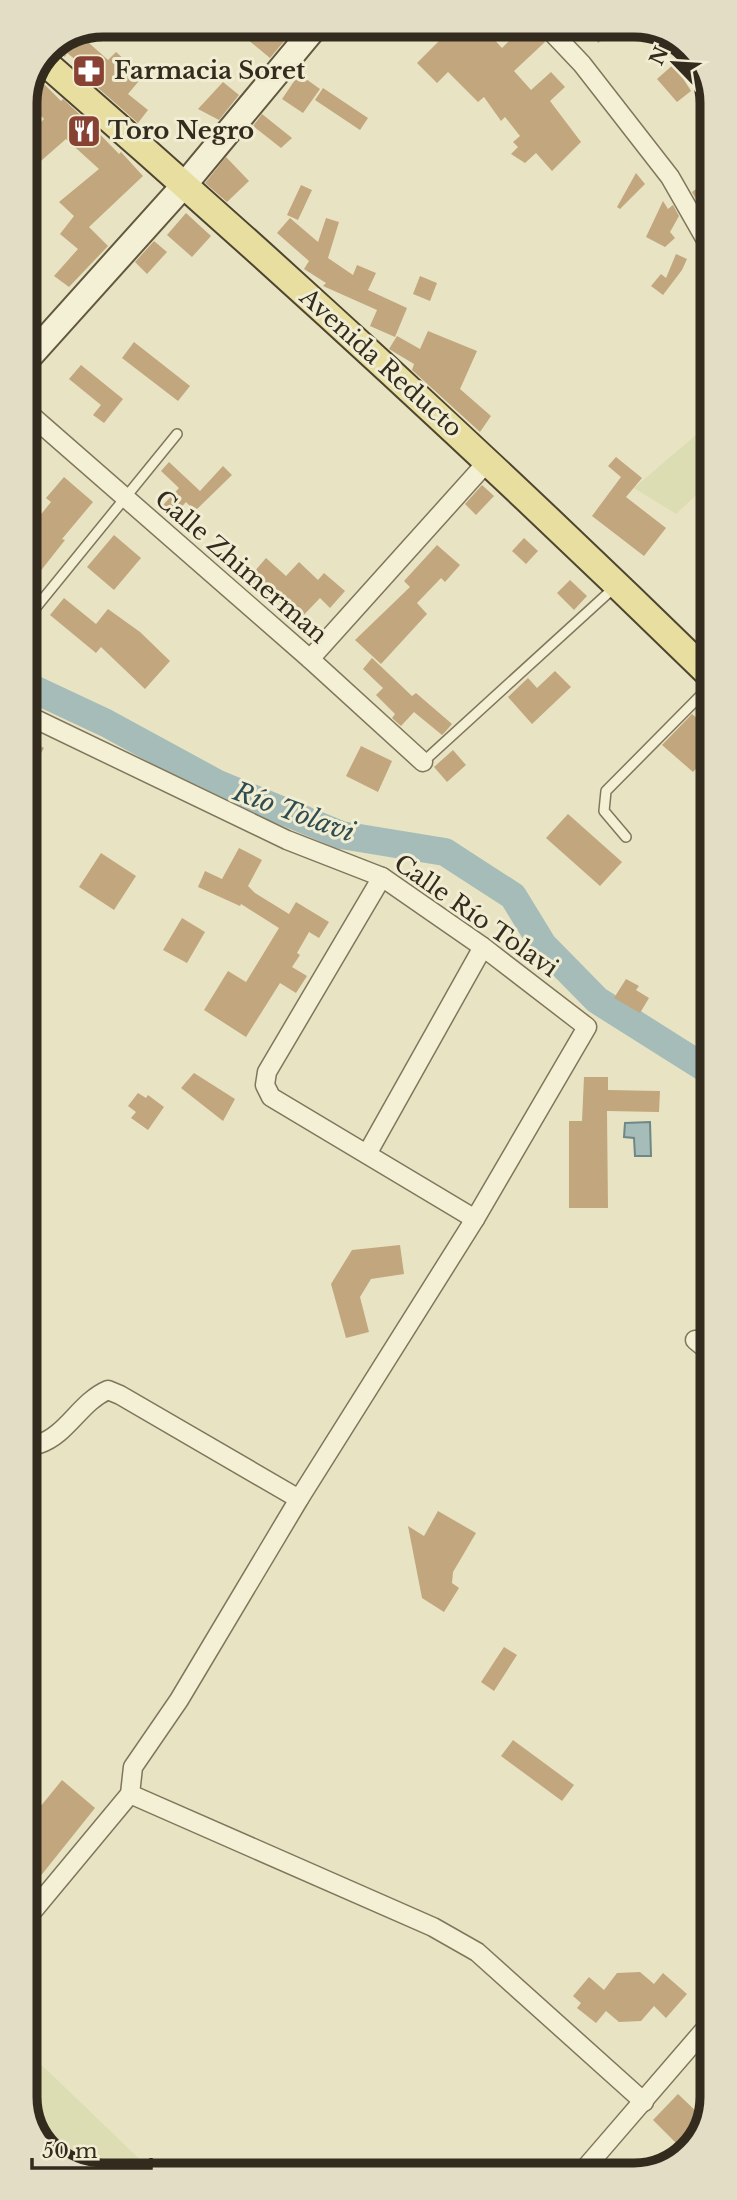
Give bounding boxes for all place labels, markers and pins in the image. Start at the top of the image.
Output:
pharmacy icon: Farmacia Soret [70,52,108,90]
place label: Farmacia Soret [114,56,306,85]
restaurant icon: Toro Negro [65,112,103,150]
place label: Toro Negro [108,116,254,145]

